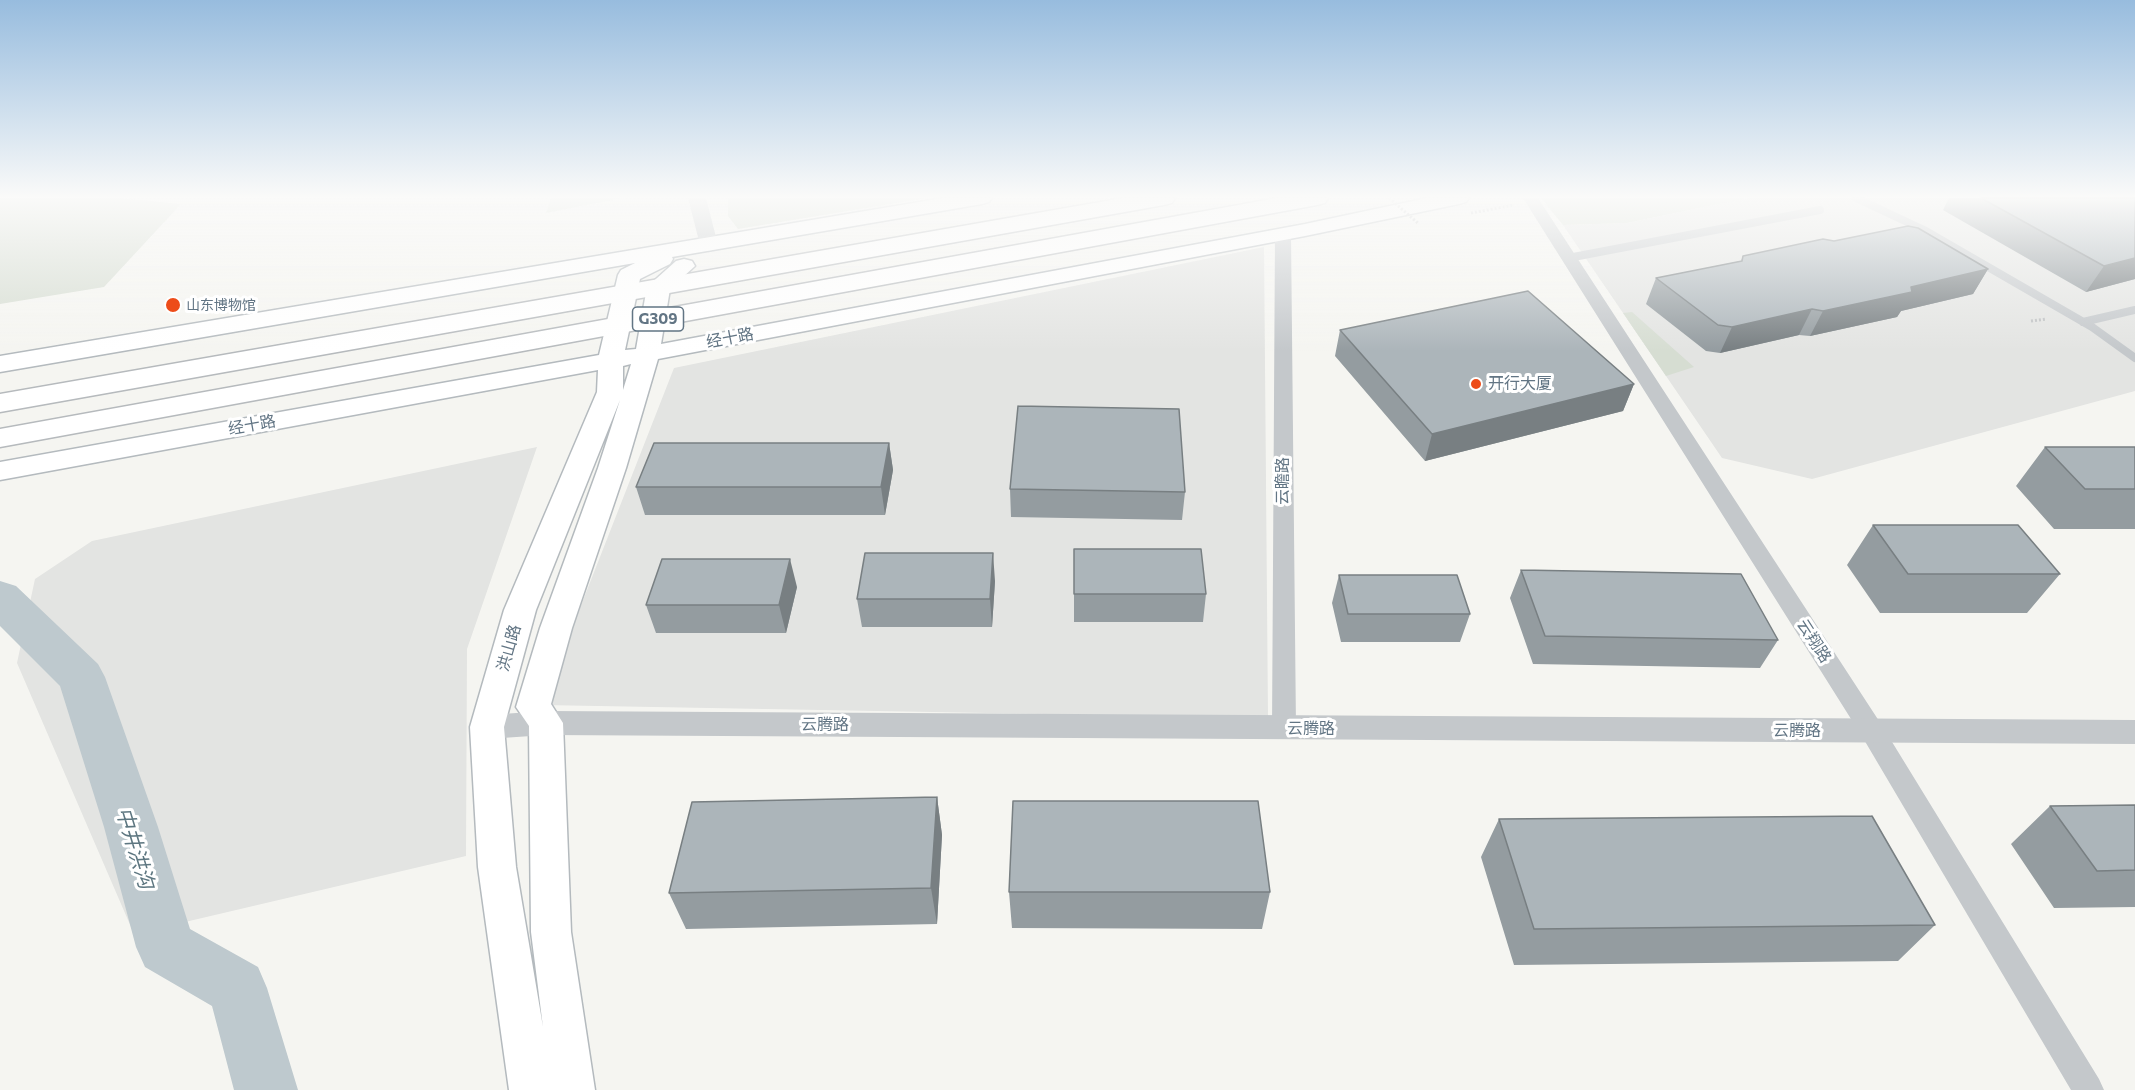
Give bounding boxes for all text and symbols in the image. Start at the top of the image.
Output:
marker: 山东博物馆 [164,296,182,314]
place label: 山东博物馆 [186,297,256,313]
road number: G309 [632,307,684,331]
street label: 经十路 [705,324,755,352]
place label: 开行大厦 [1488,374,1552,394]
marker: 开行大厦 [1469,377,1483,391]
street label: 经十路 [227,411,277,439]
street label: 云瞻路 [1273,457,1293,505]
street label: 云翔路 [1793,616,1835,666]
street label: 洪山路 [493,622,525,674]
street label: 云腾路 [801,715,849,735]
street label: 云腾路 [1287,719,1335,739]
street label: 云腾路 [1773,721,1821,741]
water label: 中井洪沟 [111,804,159,892]

